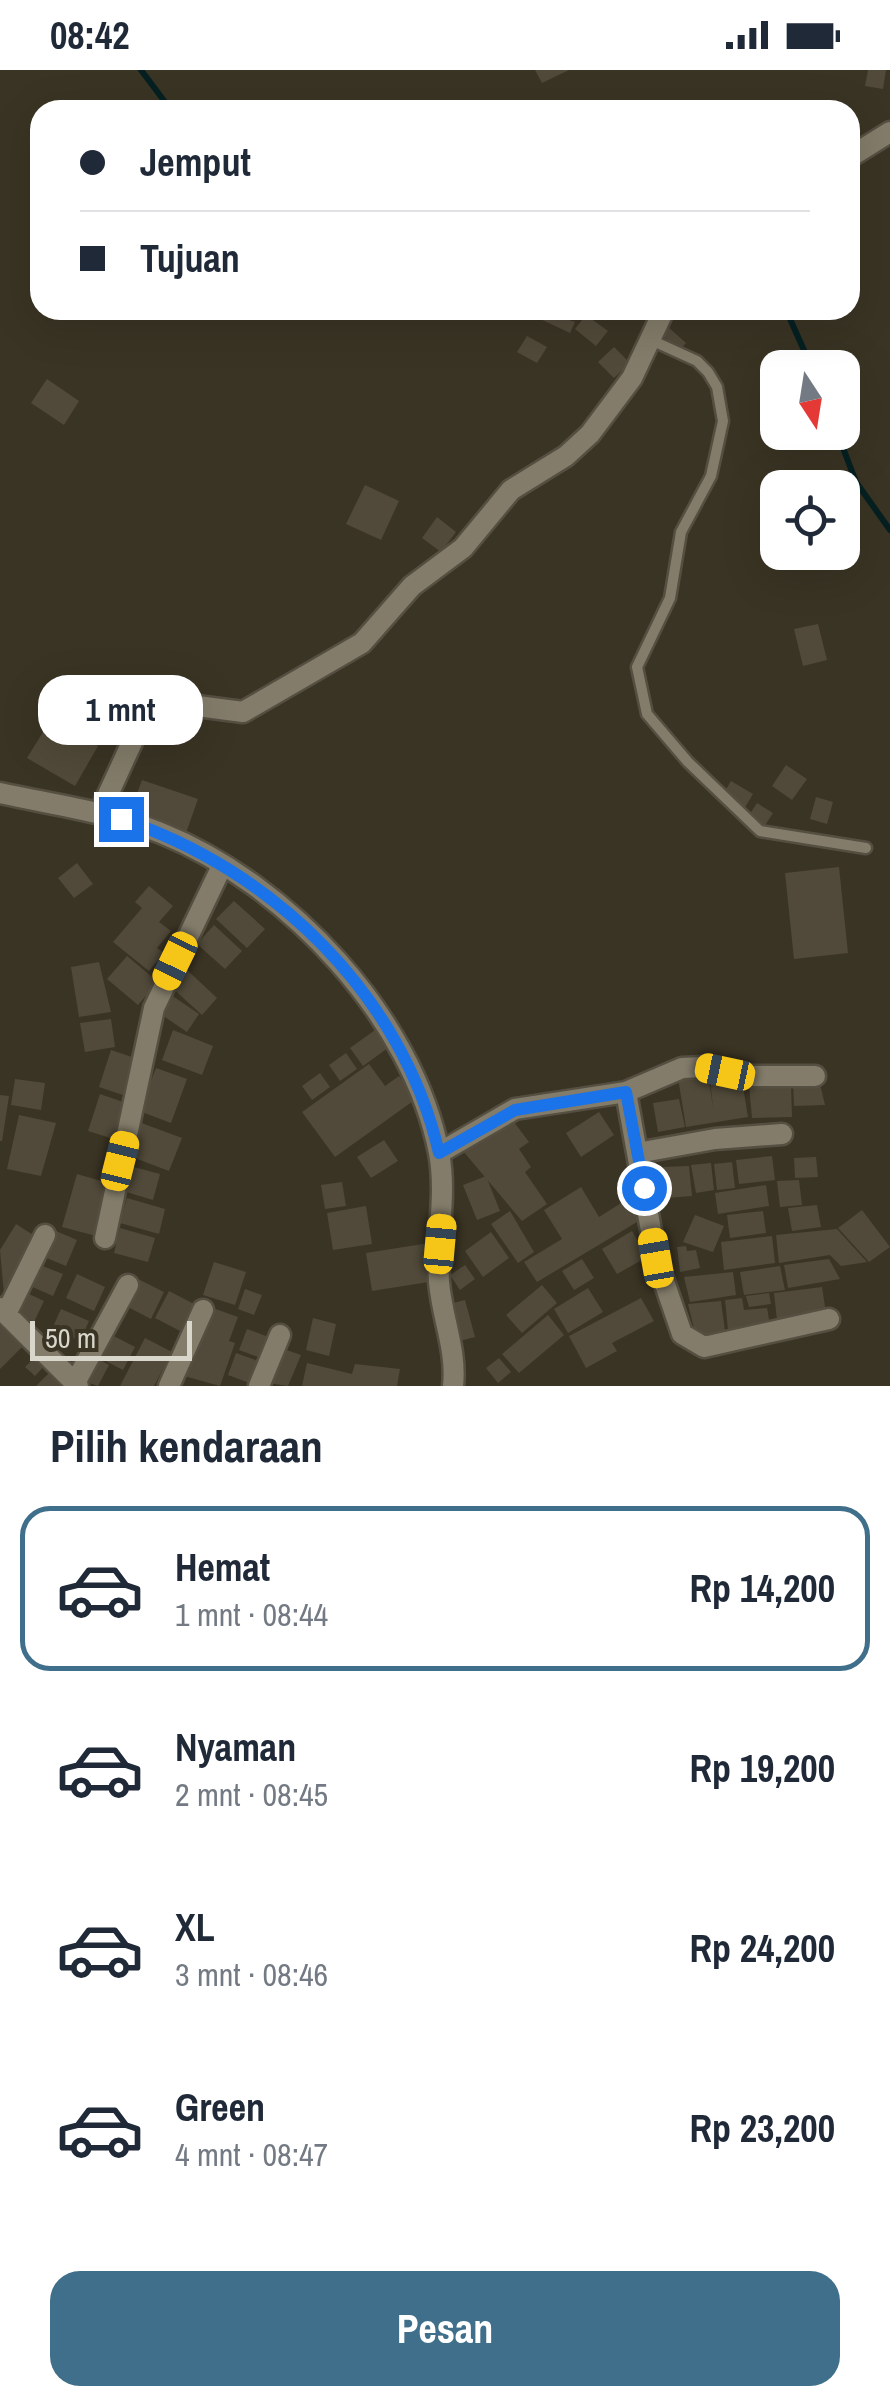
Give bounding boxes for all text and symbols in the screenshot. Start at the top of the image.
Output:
text: 08:42 [50,10,130,61]
text: Jemput [140,137,251,188]
text: Tujuan [140,233,240,284]
north arrow [760,350,860,450]
map controls [760,350,860,570]
button: locate [760,470,860,570]
callout: 1 mnt [38,674,204,744]
text: 1 mnt [86,688,155,731]
route end [99,797,144,842]
car [148,927,202,995]
car [693,1051,757,1093]
car [98,1128,142,1194]
route start [622,1166,667,1211]
car [422,1213,458,1275]
car [636,1226,676,1290]
scale bar [30,1316,192,1360]
text: 50 m [45,1319,96,1357]
text: Pilih kendaraan [50,1415,323,1476]
text: Hemat [175,1542,270,1593]
icon: car [55,1544,145,1634]
text: Rp 14,200 [689,1563,835,1614]
text: 1 mnt · 08:44 [175,1593,328,1636]
text: Nyaman [175,1722,296,1773]
icon: car [55,1724,145,1814]
text: Rp 19,200 [689,1743,835,1794]
text: 2 mnt · 08:45 [175,1773,328,1816]
text: XL [175,1902,215,1953]
icon: car [55,1904,145,1994]
text: Rp 24,200 [689,1923,835,1974]
text: 3 mnt · 08:46 [175,1953,328,1996]
text: Green [175,2082,265,2133]
icon: car [55,2084,145,2174]
text: Rp 23,200 [689,2103,835,2154]
text: 4 mnt · 08:47 [175,2133,328,2176]
button: Pesan [50,2271,840,2386]

